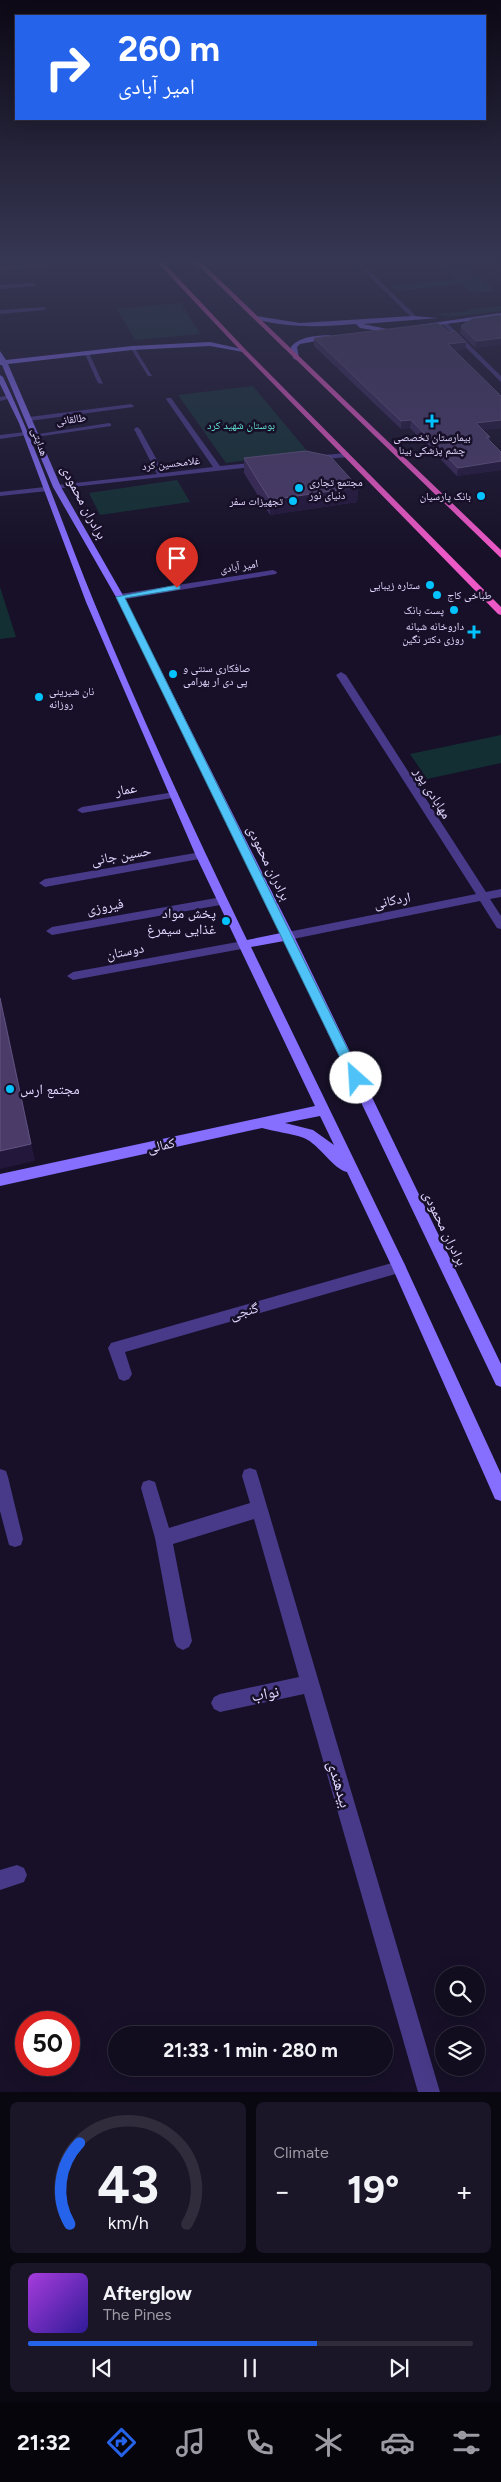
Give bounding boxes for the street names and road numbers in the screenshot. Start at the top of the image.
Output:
street label: طالقانی [55,411,87,428]
street label: هدایتی [29,426,51,458]
street label: غلامحسین کرد [141,454,201,473]
street label: برادران محمودی [57,462,110,542]
street label: امیر آبادی [219,557,259,576]
street label: مهابادی پور [410,764,455,822]
street label: عمار [113,779,138,800]
street label: برادران محمودی [243,823,294,904]
street label: حسین جانی [90,842,153,869]
street label: اردکانی [372,889,412,912]
street label: فیروزی [85,895,125,918]
street label: دوستان [105,939,146,963]
street label: کمالی [146,1134,177,1157]
street label: برادران محمودی [419,1188,470,1269]
street label: گنجی [228,1299,261,1324]
street label: نواب [250,1681,281,1705]
street label: بیدهندی [323,1758,355,1810]

